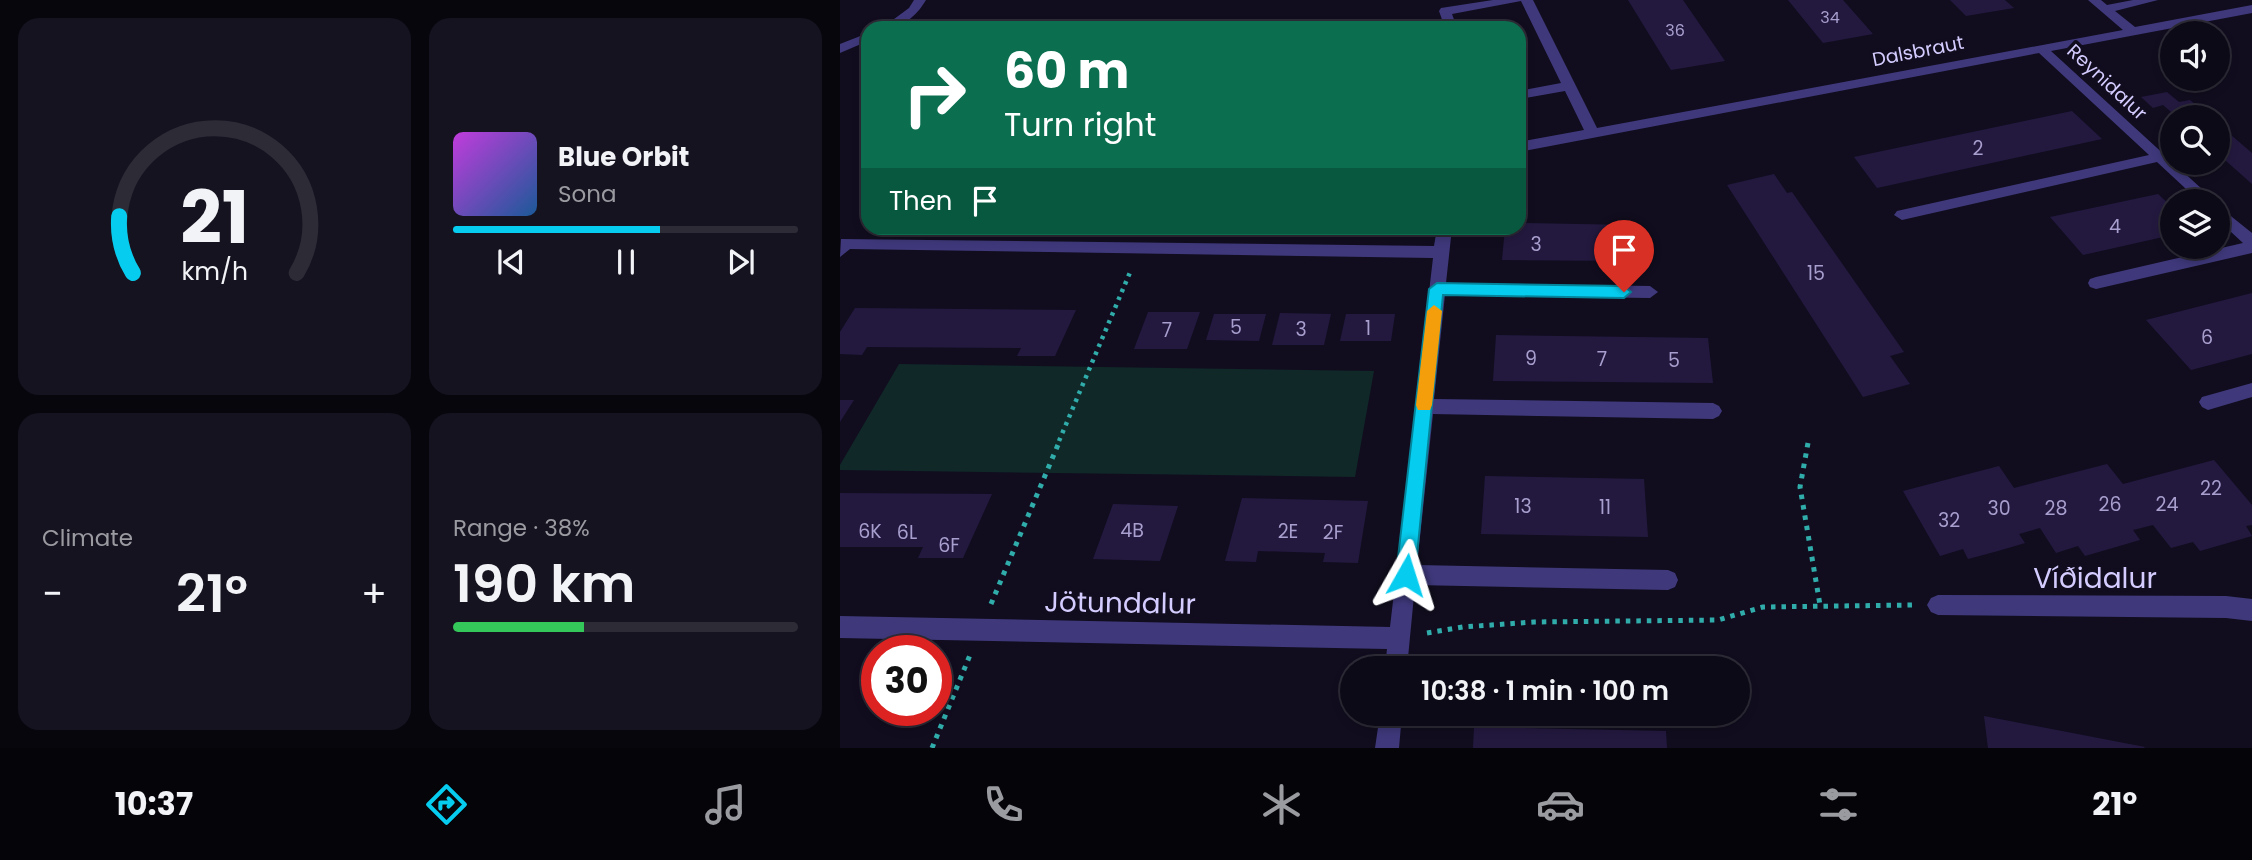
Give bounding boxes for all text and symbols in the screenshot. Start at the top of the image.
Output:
house number: 34 [1820,6,1840,29]
house number: 36 [1665,19,1685,42]
map controls [2160,21,2230,259]
button: sound [2160,21,2230,91]
street label: Dalsbraut [1870,29,1966,73]
text: 60 m [1004,37,1129,105]
street label: Reynidalur [2061,38,2153,126]
icon: right [889,49,980,140]
text: Turn right [1004,102,1156,147]
button: search [2160,105,2230,175]
house number: 2 [1973,135,1984,162]
text: Blue Orbit [558,139,689,175]
text: 21 [180,167,249,268]
text: Sona [558,178,617,210]
icon: arrive [966,182,1004,220]
text: Then [889,183,952,219]
button: layers [2160,189,2230,259]
house number: 4 [2109,213,2121,240]
pin [1594,220,1654,292]
house number: 3 [1530,231,1542,258]
icon: arrive [1605,231,1643,269]
icon: previous [492,243,530,281]
icon: pause [607,243,645,281]
icon: next [722,243,760,281]
text: km/h [181,254,248,289]
house number: 15 [1807,260,1825,287]
house number: 5 [1230,314,1242,341]
house number: 1 [1365,315,1371,342]
house number: 3 [1295,316,1307,343]
house number: 7 [1162,317,1172,344]
house number: 6 [2201,324,2213,351]
house number: 9 [1525,345,1537,372]
house number: 7 [1597,346,1607,373]
house number: 5 [1668,347,1680,374]
house number: 22 [2200,475,2222,502]
house number: 26 [2099,491,2122,518]
house number: 24 [2156,491,2178,518]
house number: 13 [1514,493,1532,520]
house number: 11 [1599,494,1611,521]
house number: 30 [1987,495,2011,522]
house number: 28 [2045,495,2067,522]
house number: 32 [1938,507,1960,534]
text: Range · 38% [453,512,590,544]
house number: 4B [1120,517,1144,544]
house number: 6K [858,518,882,545]
house number: 2E [1278,518,1298,545]
house number: 6L [897,519,917,546]
house number: 2F [1323,519,1343,546]
text: Climate [42,522,133,554]
house number: 6F [938,532,960,559]
position arrow [1369,538,1443,612]
text: 190 km [453,547,635,620]
text: 21° [176,557,248,630]
street label: Víðidalur [2033,559,2157,598]
text: − [42,567,63,620]
text: + [361,567,387,620]
street label: Jötundalur [1044,582,1196,624]
speed limit sign: 30 [861,635,952,726]
text: 10:38 · 1 min · 100 m [1421,673,1669,709]
icon: directions [422,780,471,829]
icon: music [701,780,750,829]
icon: phone [979,780,1028,829]
icon: climate [1257,780,1306,829]
icon: car [1536,780,1585,829]
icon: filters [1814,780,1863,829]
text: 10:37 [115,781,193,826]
text: 21° [2092,781,2137,826]

